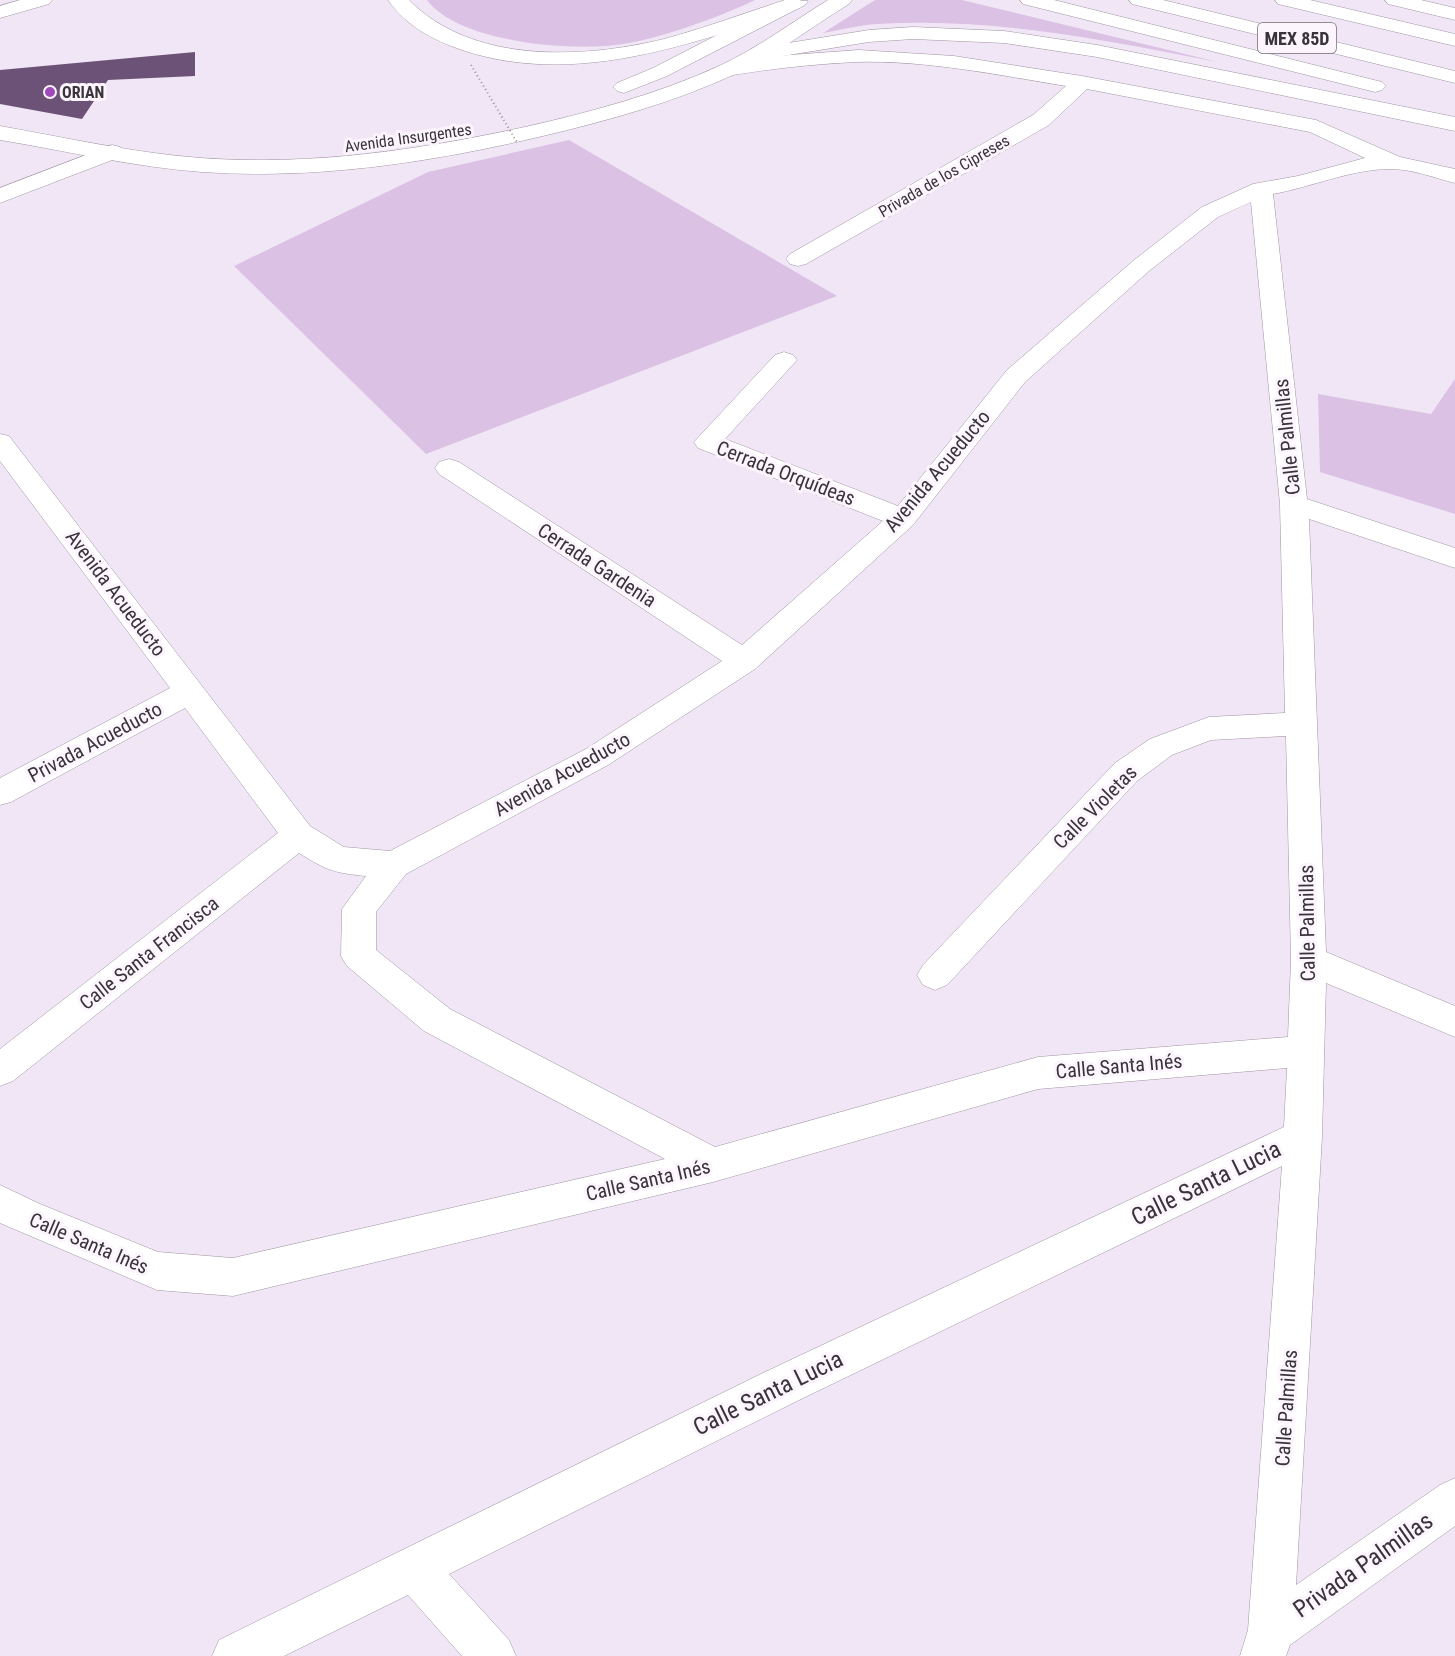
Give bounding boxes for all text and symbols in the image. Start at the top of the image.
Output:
road number: MEX 85D [1258,23,1336,53]
place label: ORIAN [62,83,104,102]
marker: ORIAN [43,85,57,99]
street label: Avenida Insurgentes [343,120,473,156]
street label: Privada de los Cipreses [875,131,1013,221]
street label: Calle Palmillas [1269,378,1305,496]
street label: Avenida Acueducto [879,405,995,537]
street label: Cerrada Orquídeas [713,436,859,510]
street label: Cerrada Gardenia [533,518,661,612]
street label: Avenida Acueducto [61,525,171,661]
street label: Privada Acueducto [24,697,166,787]
street label: Avenida Acueducto [490,727,634,821]
street label: Calle Violetas [1048,760,1142,854]
street label: Calle Palmillas [1294,864,1320,982]
street label: Calle Santa Francisca [75,891,223,1015]
street label: Calle Santa Inés [1055,1049,1183,1083]
street label: Calle Santa Lucia [1127,1135,1285,1231]
street label: Calle Santa Inés [583,1154,713,1206]
street label: Calle Santa Inés [26,1207,152,1279]
street label: Calle Santa Lucia [689,1345,847,1441]
street label: Calle Palmillas [1270,1349,1302,1467]
street label: Privada Palmillas [1288,1507,1438,1623]

